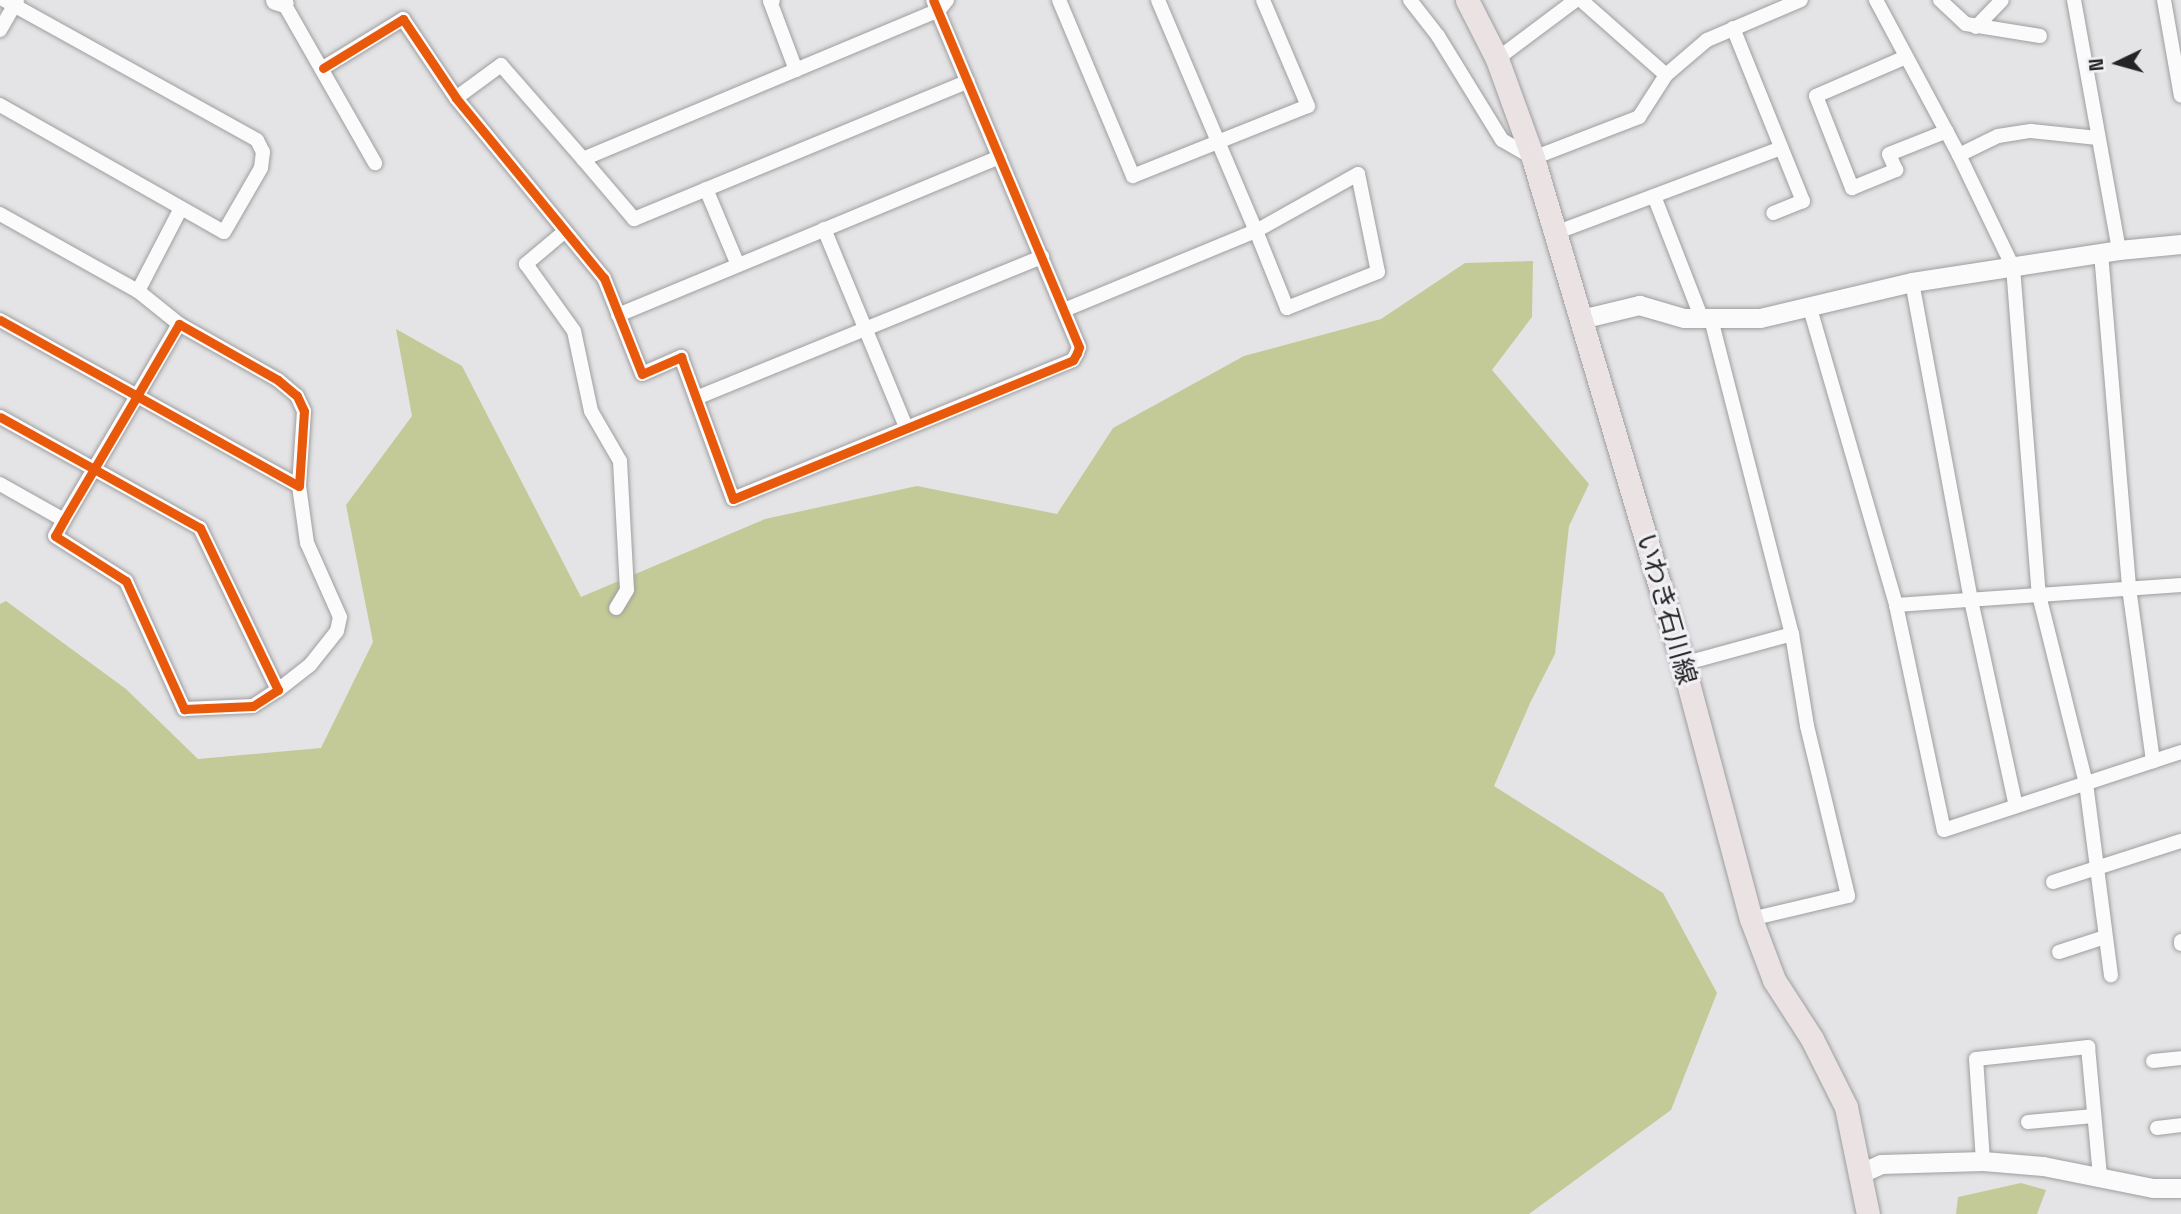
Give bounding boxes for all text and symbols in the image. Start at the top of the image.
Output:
north arrow [2083,28,2153,98]
text: N [2084,57,2110,72]
street label: いわき石川線 [1630,530,1702,688]

